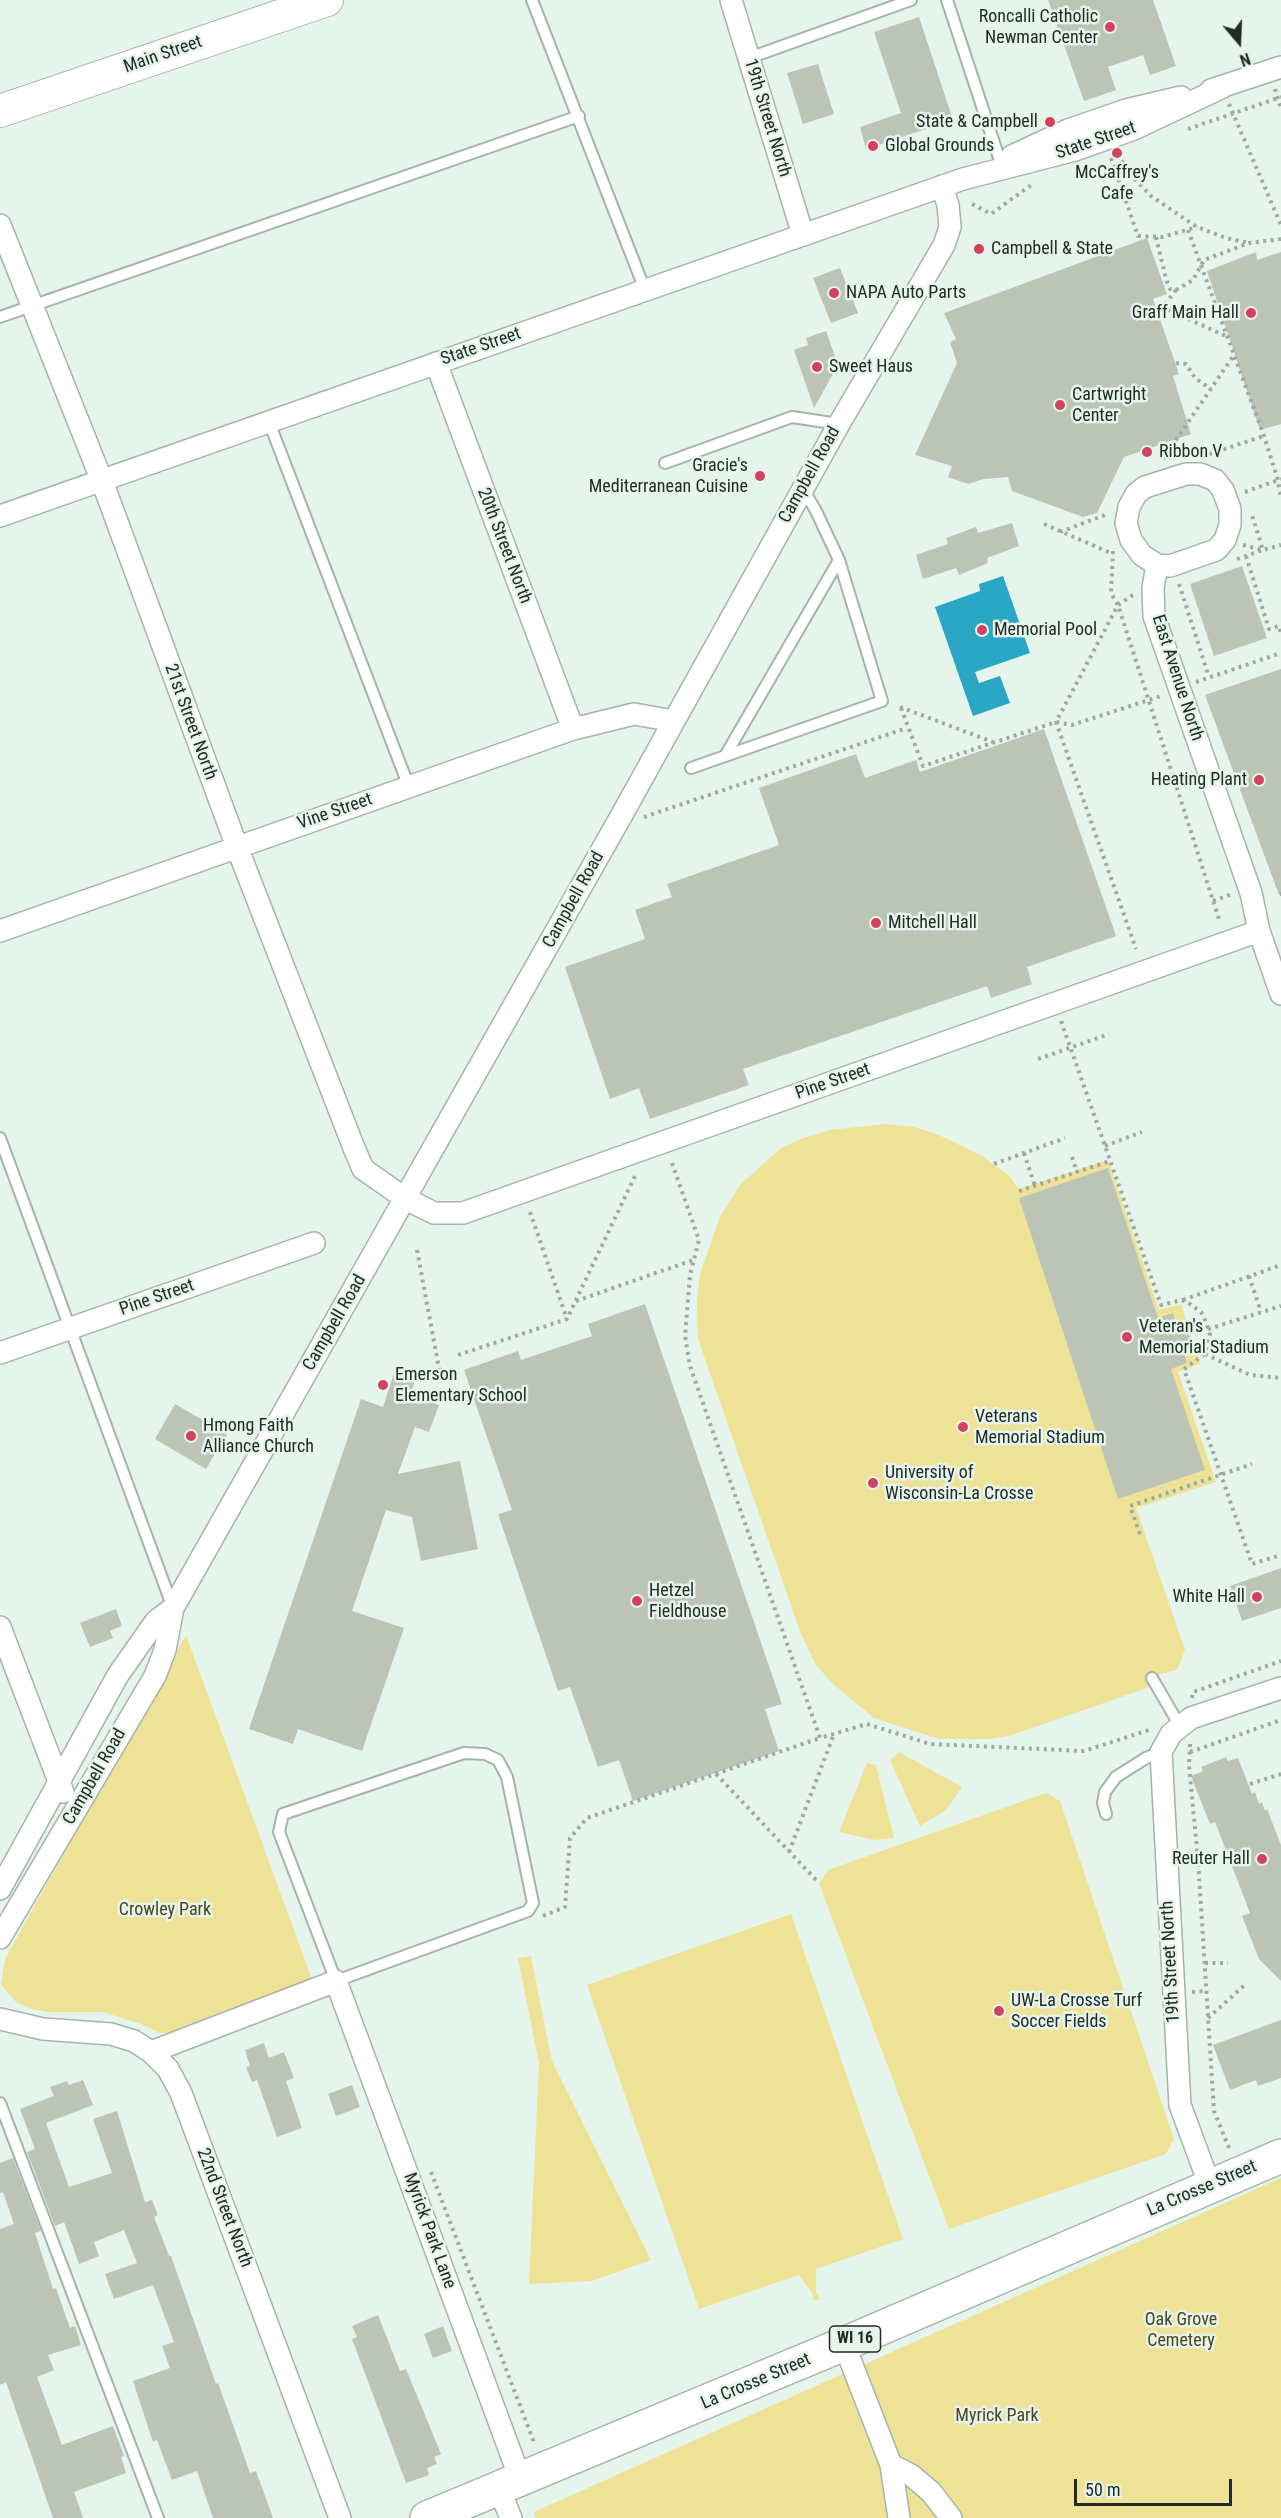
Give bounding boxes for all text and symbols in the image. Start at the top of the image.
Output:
place label: Roncalli Catholic Newman Center [979,6,1098,48]
north arrow [1209,12,1269,72]
marker: Roncalli Catholic Newman Center [1103,20,1117,34]
street label: Main Street [121,32,205,78]
text: N [1237,49,1253,70]
street label: 19th Street North [739,56,795,180]
place label: State & Campbell [916,111,1038,133]
marker: State & Campbell [1043,115,1057,129]
street label: State Street [1053,117,1139,165]
place label: Global Grounds [885,135,994,157]
marker: Global Grounds [866,139,880,153]
marker: McCaffrey's Cafe [1110,146,1124,160]
place label: McCaffrey's Cafe [1075,162,1159,204]
place label: Campbell & State [991,238,1113,260]
marker: Campbell & State [972,242,986,256]
place label: NAPA Auto Parts [846,282,966,304]
marker: NAPA Auto Parts [827,286,841,300]
place label: Graff Main Hall [1132,302,1239,324]
marker: Graff Main Hall [1244,306,1258,320]
street label: State Street [438,323,524,371]
place label: Sweet Haus [829,356,913,378]
marker: Sweet Haus [810,360,824,374]
place label: Cartwright Center [1072,384,1146,426]
marker: Cartwright Center [1053,398,1067,412]
street label: Campbell Road [775,423,845,527]
place label: Ribbon V [1159,441,1222,463]
marker: Ribbon V [1140,445,1154,459]
place label: Gracie's Mediterranean Cuisine [589,455,748,498]
marker: Gracie's Mediterranean Cuisine [753,469,767,483]
street label: 20th Street North [472,485,536,607]
street label: East Avenue North [1146,612,1208,744]
place label: Memorial Pool [994,619,1097,641]
marker: Memorial Pool [975,623,989,637]
street label: 21st Street North [159,661,221,783]
place label: Heating Plant [1151,769,1247,791]
marker: Heating Plant [1252,773,1266,787]
street label: Vine Street [295,789,375,835]
street label: Campbell Road [539,848,609,952]
place label: Mitchell Hall [888,912,977,934]
marker: Mitchell Hall [869,916,883,930]
street label: Pine Street [793,1059,873,1105]
street label: Campbell Road [299,1271,371,1375]
street label: Pine Street [117,1275,197,1321]
place label: Veteran's Memorial Stadium [1139,1316,1269,1358]
marker: Veteran's Memorial Stadium [1120,1330,1134,1344]
place label: Emerson Elementary School [395,1364,527,1406]
marker: Emerson Elementary School [376,1378,390,1392]
place label: Veterans Memorial Stadium [975,1406,1105,1448]
place label: Hmong Faith Alliance Church [203,1415,314,1458]
marker: Veterans Memorial Stadium [956,1420,970,1434]
marker: Hmong Faith Alliance Church [184,1429,198,1443]
place label: University of Wisconsin-La Crosse [885,1462,1033,1504]
marker: University of Wisconsin-La Crosse [866,1476,880,1490]
place label: Hetzel Fieldhouse [649,1580,726,1622]
place label: White Hall [1173,1586,1245,1608]
marker: White Hall [1250,1590,1264,1604]
marker: Hetzel Fieldhouse [630,1594,644,1608]
street label: Campbell Road [59,1725,131,1829]
place label: Reuter Hall [1172,1848,1250,1870]
marker: Reuter Hall [1255,1852,1269,1866]
park label: Crowley Park [119,1899,211,1921]
street label: 19th Street North [1157,1900,1185,2024]
place label: UW-La Crosse Turf Soccer Fields [1011,1990,1142,2032]
marker: UW-La Crosse Turf Soccer Fields [992,2004,1006,2018]
street label: 22nd Street North [191,2145,257,2271]
street label: La Crosse Street [1144,2156,1260,2222]
street label: Myrick Park Lane [398,2170,460,2292]
park label: Oak Grove Cemetery [1145,2309,1217,2352]
road number: WI 16 [830,2326,880,2352]
street label: La Crosse Street [698,2349,814,2415]
park label: Myrick Park [955,2405,1039,2427]
scale bar [1077,2467,1234,2505]
text: 50 m [1085,2479,1120,2500]

